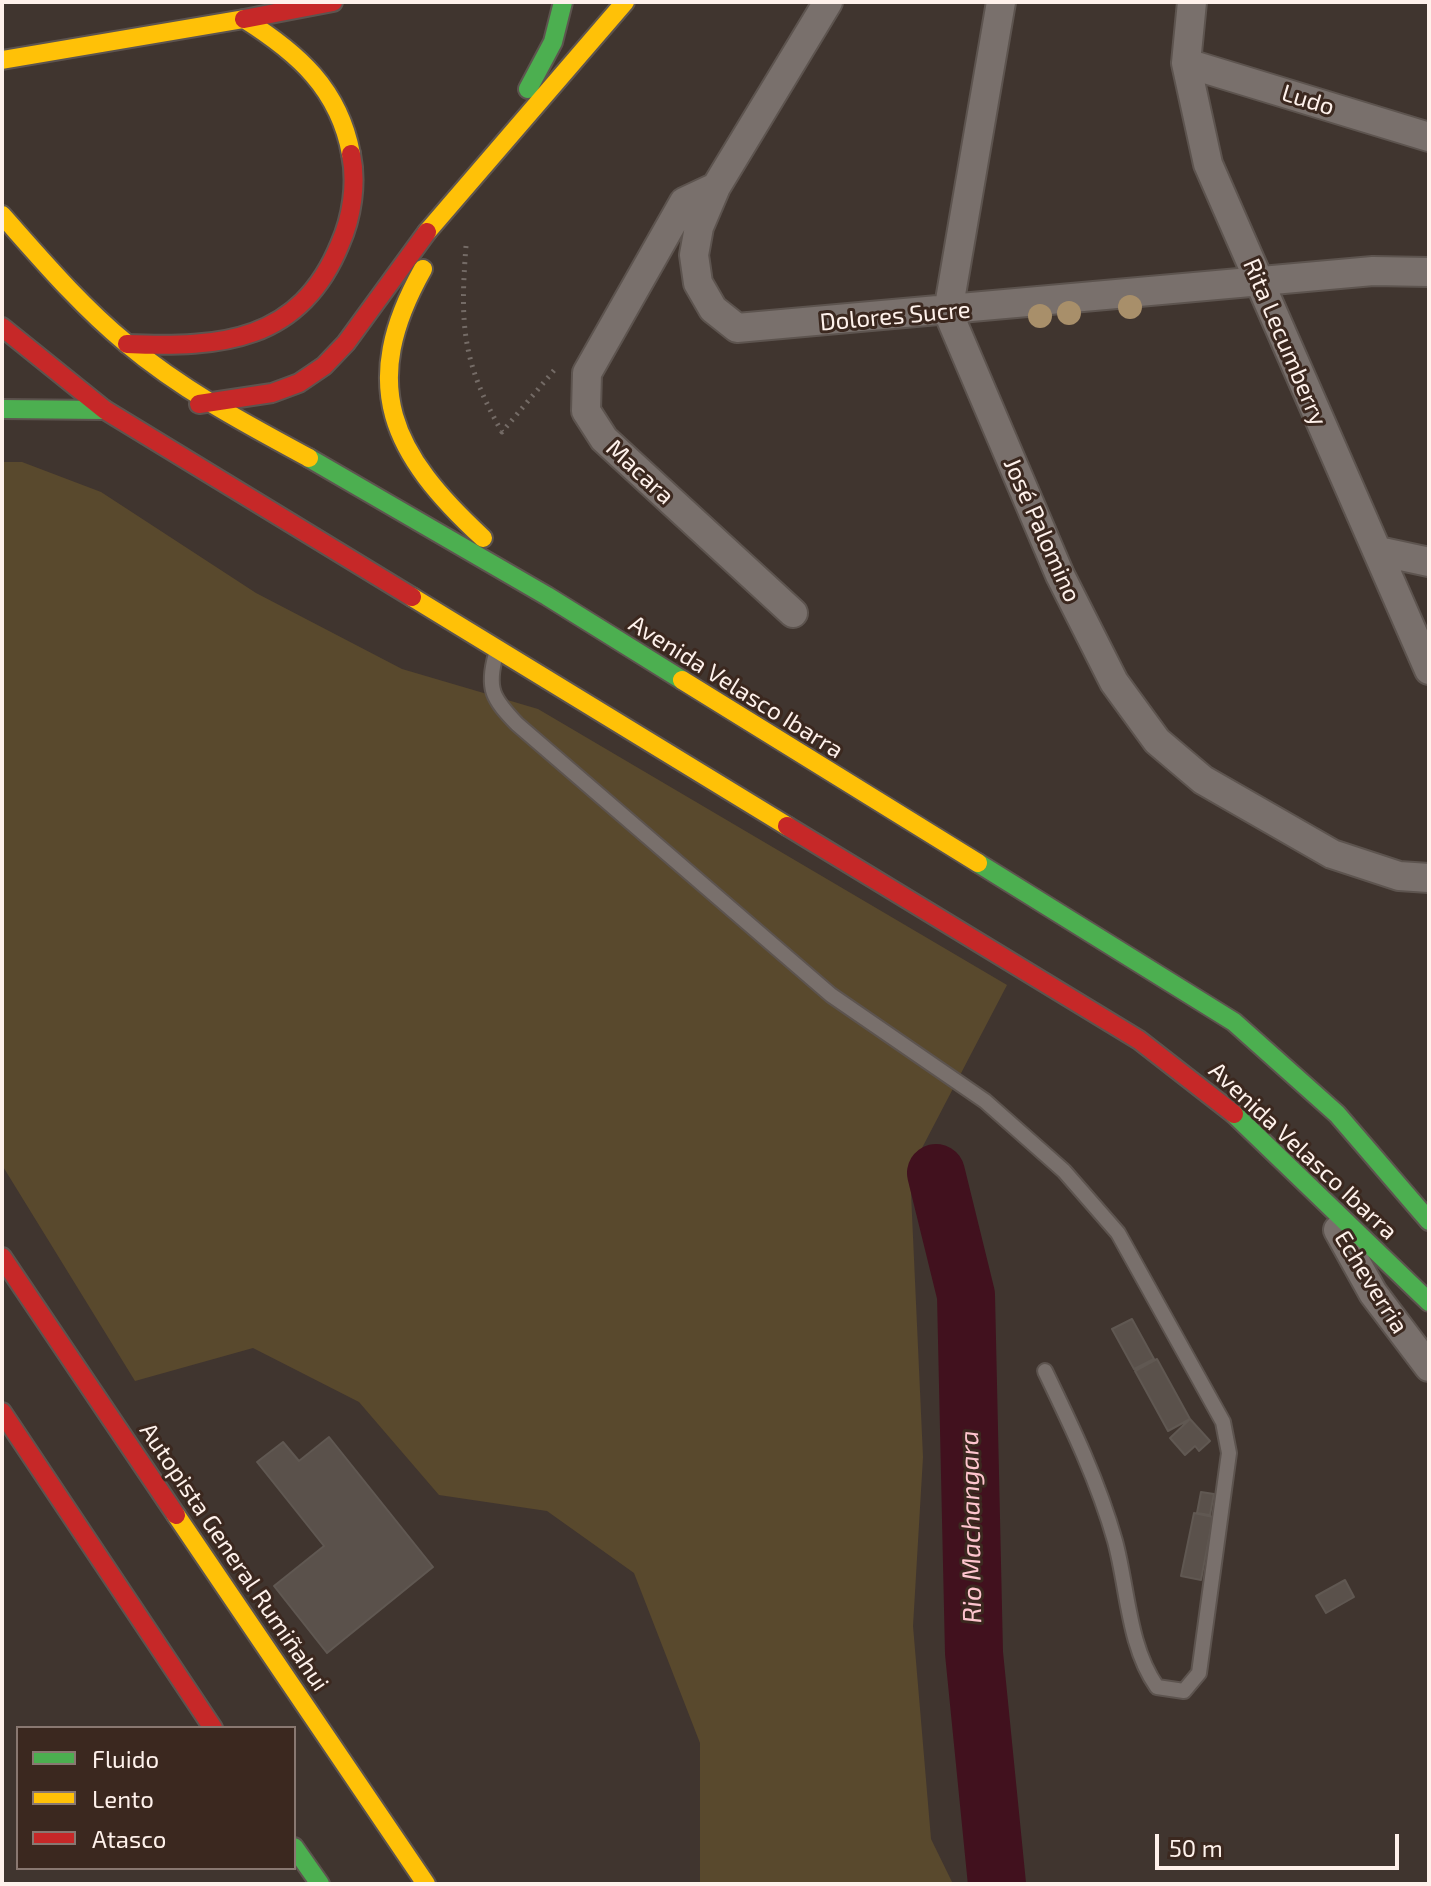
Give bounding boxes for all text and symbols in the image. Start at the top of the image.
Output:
street label: Ludo [1278,78,1338,122]
street label: Rita Lecumberry [1237,254,1333,430]
street label: Dolores Sucre [818,295,972,337]
street label: Macara [600,434,680,510]
street label: José Palomino [997,453,1087,607]
street label: Avenida Velasco Ibarra [624,609,848,765]
street label: Avenida Velasco Ibarra [1203,1056,1403,1246]
street label: Echeverria [1328,1225,1414,1339]
street label: Autopista General Rumiñahui [133,1417,335,1697]
water label: Rio Machangara [954,1430,988,1624]
legend [16,1726,296,1870]
text: Fluido [92,1744,159,1773]
text: Lento [92,1784,154,1813]
scale bar [1159,1818,1403,1868]
text: Atasco [92,1824,166,1853]
text: 50 m [1169,1833,1223,1862]

